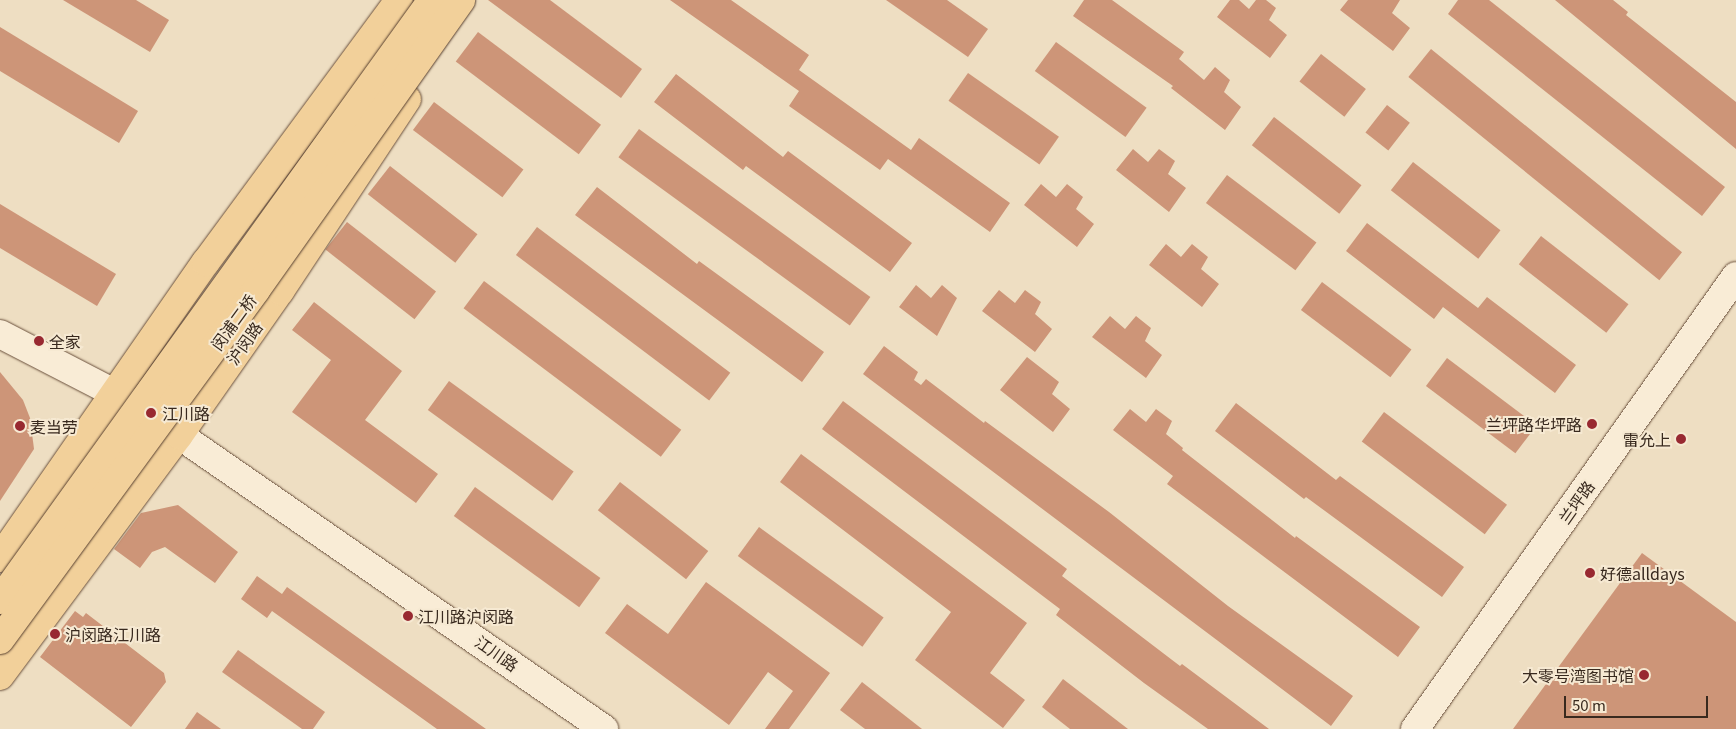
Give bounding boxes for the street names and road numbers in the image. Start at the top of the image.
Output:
street label: 闵浦二桥 [206,290,260,354]
street label: 沪闵路 [222,318,266,368]
street label: 兰坪路 [1554,477,1598,527]
street label: 江川路 [472,631,522,675]

